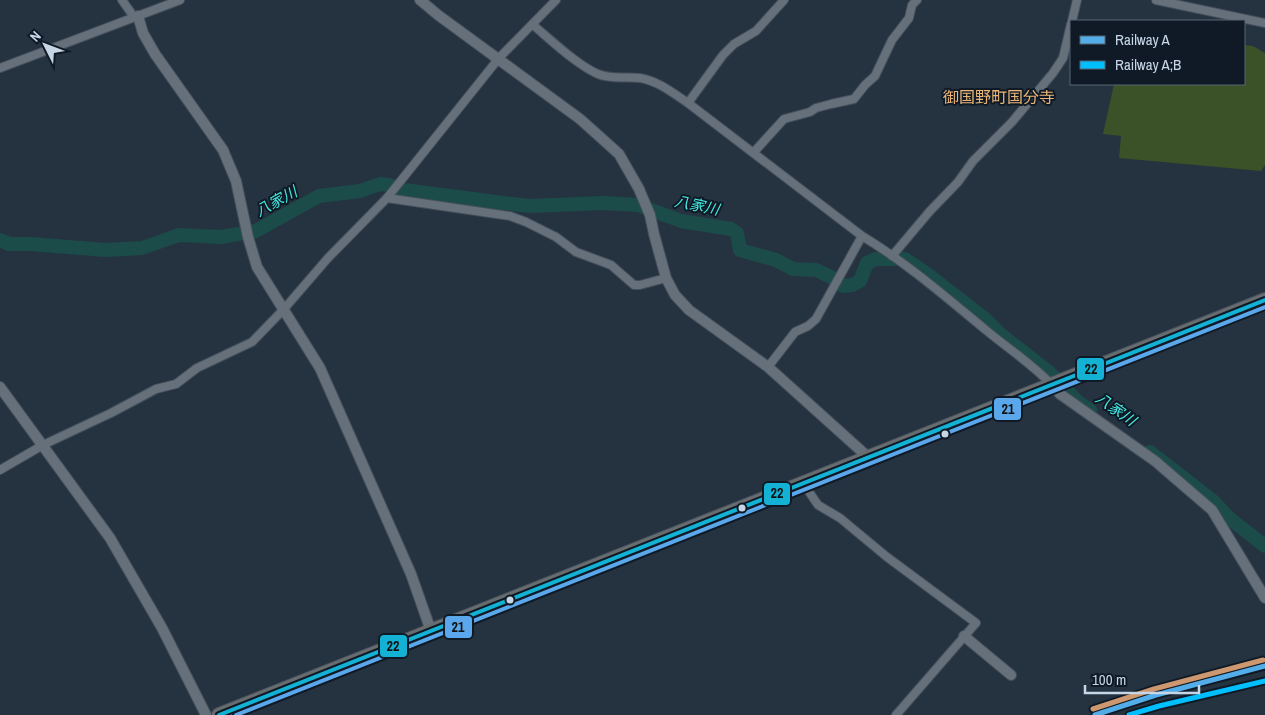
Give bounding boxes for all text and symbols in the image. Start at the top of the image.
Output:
north arrow [20,20,70,70]
legend [1070,20,1245,85]
text: N [26,27,45,45]
text: Railway A [1115,29,1170,50]
text: Railway A;B [1115,54,1181,75]
district label: 御国野町国分寺 [943,86,1055,108]
water label: 八家川 [251,180,303,221]
water label: 八家川 [673,190,723,220]
line badge: 22 [1076,357,1105,381]
text: 22 [1085,360,1097,378]
water label: 八家川 [1092,387,1142,432]
line badge: 21 [993,397,1022,421]
text: 21 [1002,400,1015,418]
unlabelled marker [940,429,950,439]
line badge: 22 [763,482,791,506]
text: 22 [771,484,783,502]
unlabelled marker [737,503,747,513]
unlabelled marker [505,595,515,605]
line badge: 21 [444,615,473,639]
text: 21 [452,618,465,636]
line badge: 22 [379,634,408,658]
text: 22 [387,637,399,655]
scale bar [1085,662,1199,694]
text: 100 m [1092,669,1126,690]

